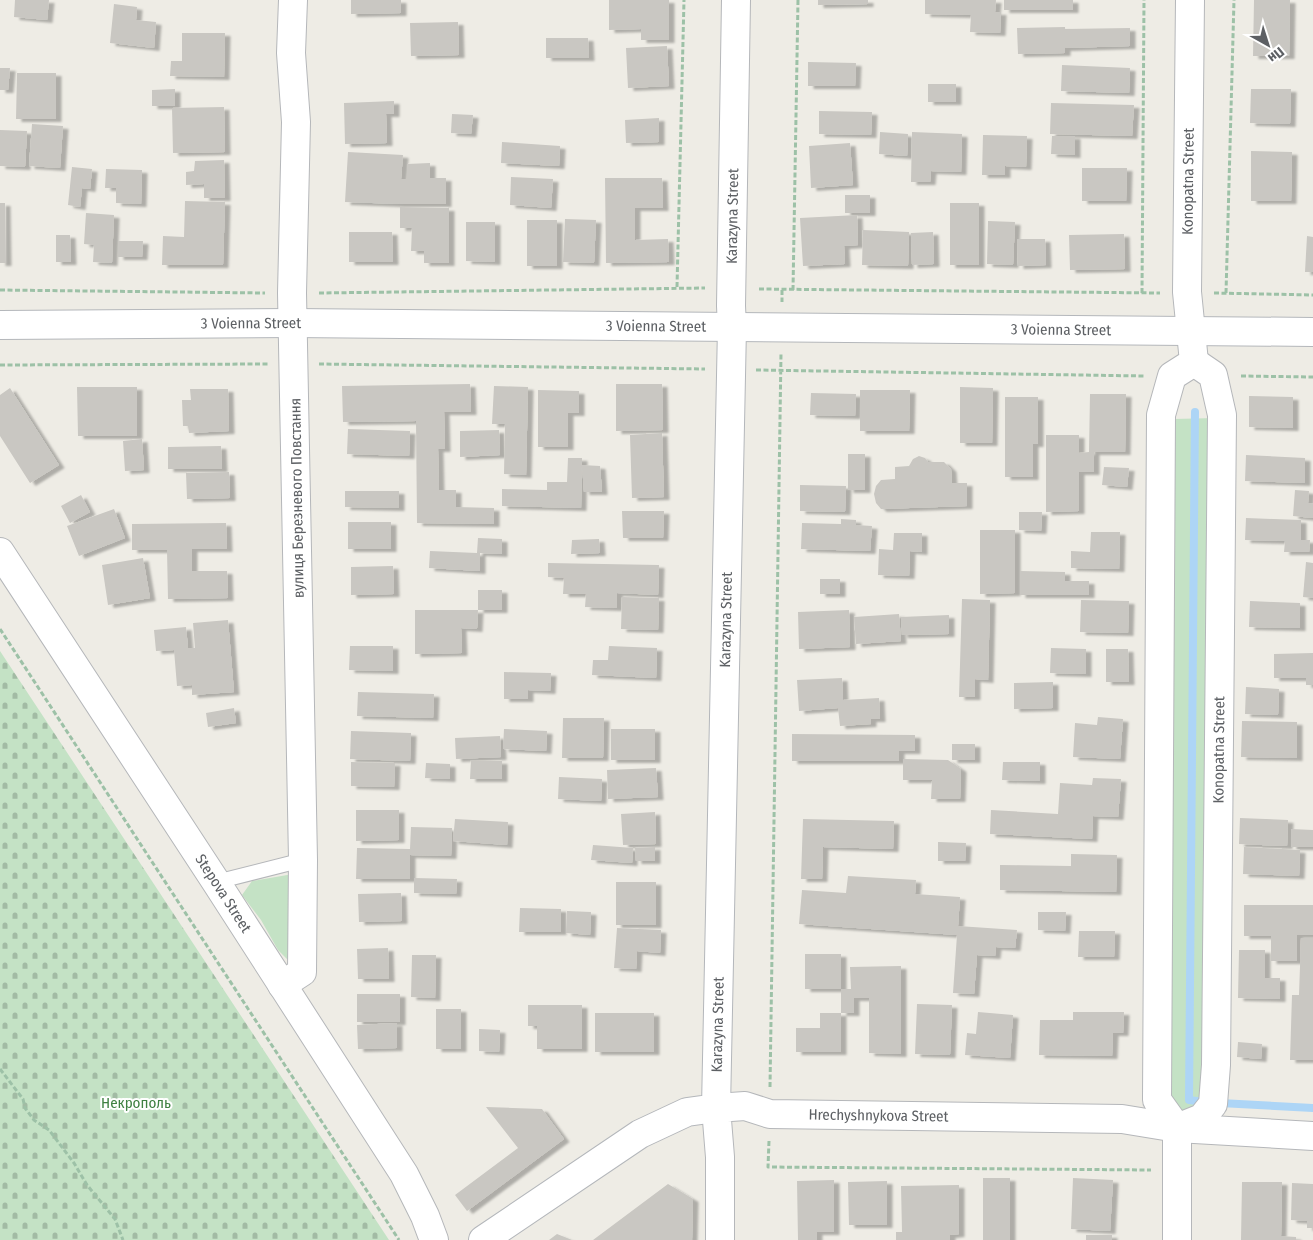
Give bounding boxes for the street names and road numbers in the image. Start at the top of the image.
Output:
street label: Konopatna Street [1179,128,1198,235]
street label: Karazyna Street [723,168,742,264]
street label: 3 Voienna Street [201,314,301,333]
street label: 3 Voienna Street [606,317,706,336]
street label: 3 Voienna Street [1011,320,1111,339]
street label: вулиця Березневого Повстання [286,398,308,598]
street label: Karazyna Street [716,572,736,668]
street label: Konopatna Street [1209,696,1228,804]
street label: Stepova Street [191,851,255,936]
street label: Karazyna Street [708,976,728,1073]
street label: Hrechyshnykova Street [808,1106,949,1126]

